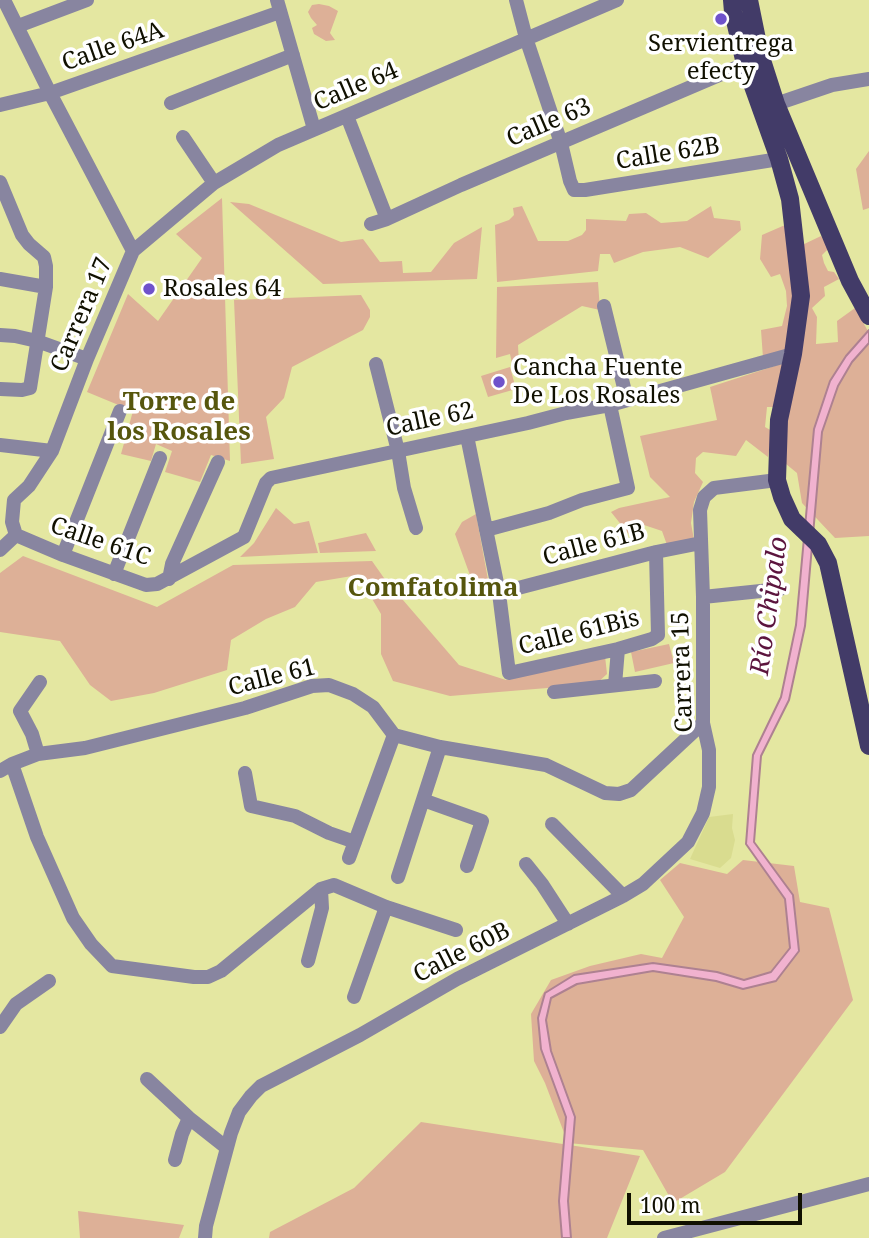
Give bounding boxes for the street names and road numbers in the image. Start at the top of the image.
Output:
street label: Calle 64A [58,16,168,78]
street label: Calle 64 [309,56,403,118]
street label: Calle 63 [502,92,596,154]
street label: Calle 62B [614,132,722,176]
street label: Carrera 17 [45,254,119,376]
street label: Calle 62 [383,397,477,443]
street label: Calle 61C [46,511,154,573]
street label: Calle 61B [540,518,648,572]
street label: Calle 61Bis [516,604,642,662]
street label: Carrera 15 [666,611,700,733]
street label: Calle 61 [225,653,319,703]
street label: Calle 60B [409,916,515,990]

